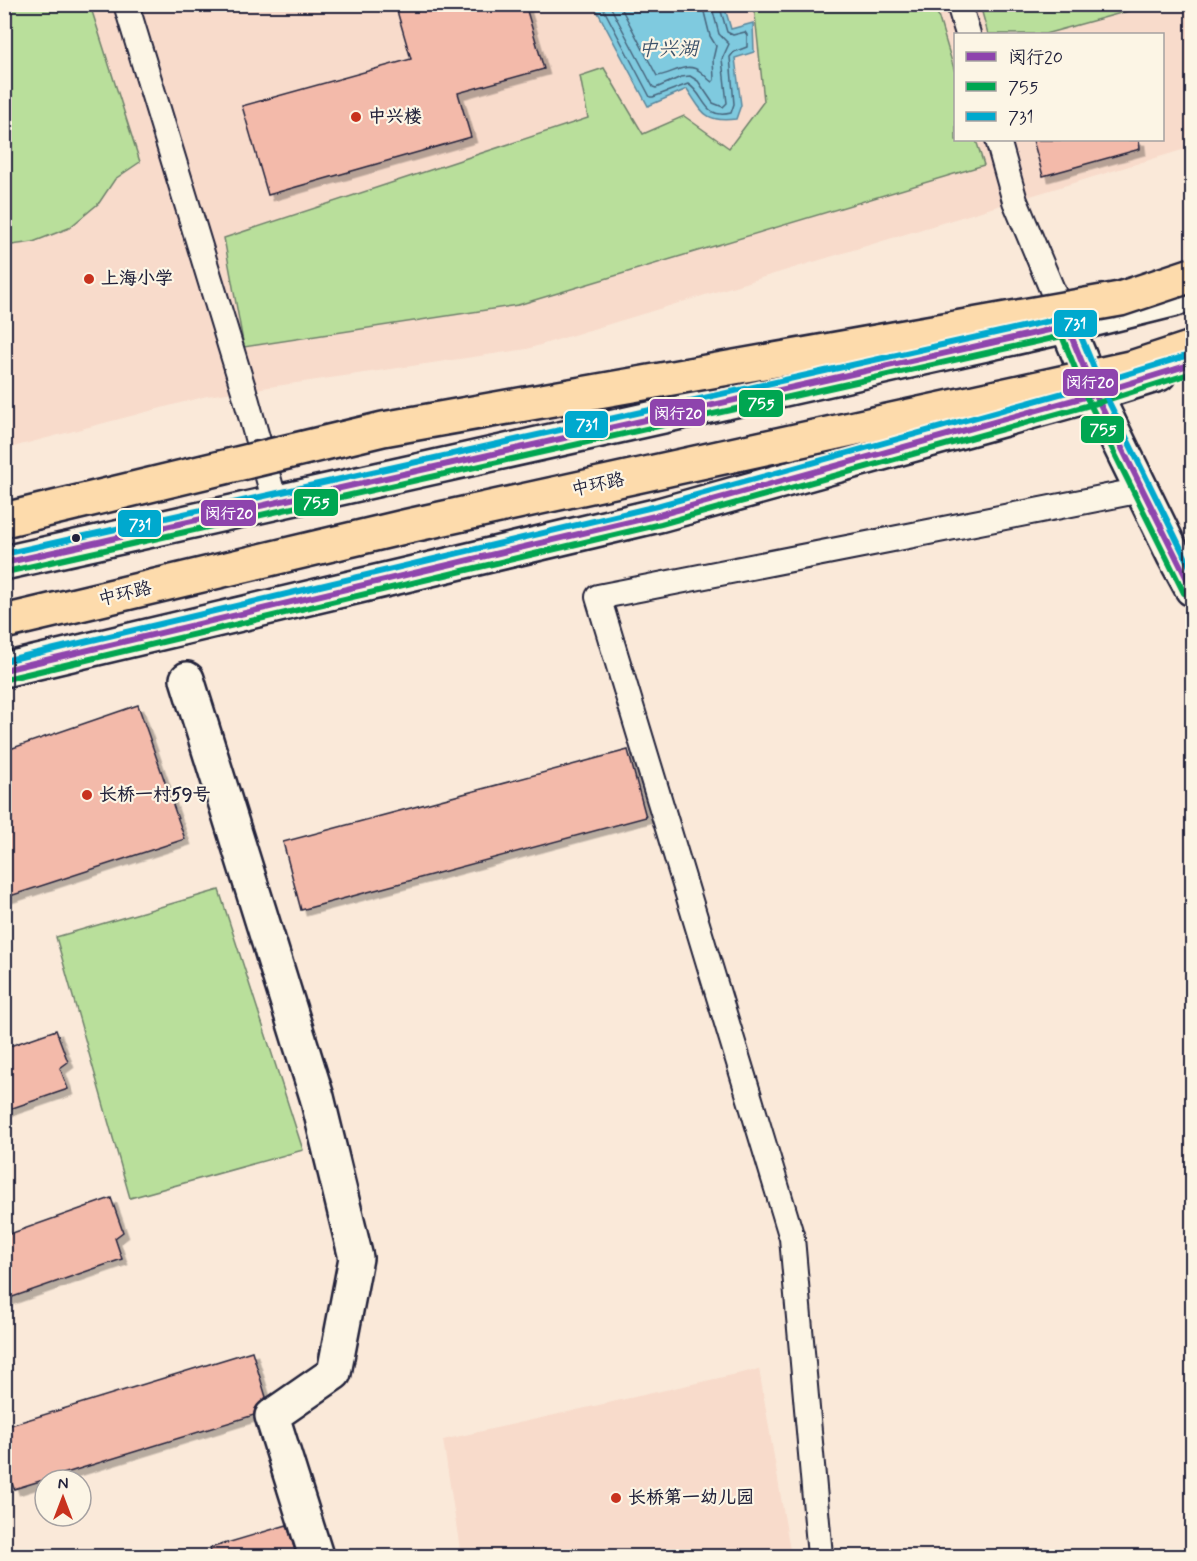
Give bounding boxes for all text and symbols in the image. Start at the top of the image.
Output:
legend [954,33,1164,141]
water label: 中兴湖 [638,36,700,63]
text: 闵行20 [1008,46,1063,70]
text: 755 [1008,76,1039,100]
place label: 中兴楼 [368,105,422,129]
text: 731 [1008,106,1034,130]
marker: 中兴楼 [349,110,363,124]
place label: 上海小学 [101,267,173,291]
marker: 上海小学 [82,272,96,286]
line badge: 731 [1053,309,1098,338]
text: 731 [1064,314,1086,335]
line badge: 闵行20 [1062,368,1119,397]
text: 闵行20 [1066,373,1115,394]
line badge: 755 [738,389,784,418]
text: 755 [747,394,775,415]
line badge: 闵行20 [649,398,706,427]
text: 闵行20 [654,404,703,425]
line badge: 731 [564,410,609,439]
text: 731 [576,415,598,436]
line badge: 755 [1080,415,1125,444]
text: 755 [1089,420,1117,441]
street label: 中环路 [569,468,627,502]
line badge: 755 [293,488,339,517]
text: 755 [302,493,330,514]
line badge: 闵行20 [200,499,257,527]
text: 闵行20 [205,504,254,525]
line badge: 731 [117,509,162,538]
text: 731 [129,515,151,536]
unlabelled marker [70,532,82,544]
street label: 中环路 [96,576,154,612]
place label: 长桥一村59号 [99,783,211,807]
marker: 长桥一村59号 [80,788,94,802]
north arrow [33,1468,93,1528]
text: N [58,1474,68,1495]
place label: 长桥第一幼儿园 [628,1486,754,1510]
marker: 长桥第一幼儿园 [609,1491,623,1505]

